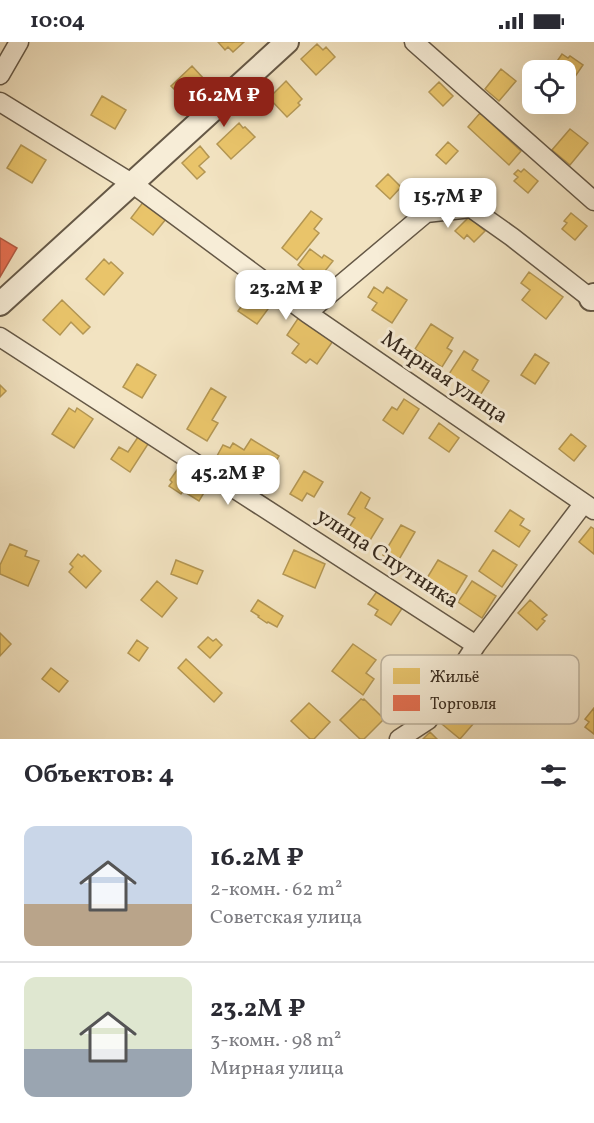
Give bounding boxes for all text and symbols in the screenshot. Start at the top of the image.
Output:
text: 10:04 [30,6,85,37]
map controls [522,60,576,114]
button: locate [522,60,576,114]
pin: 16.2M ₽ [169,77,279,128]
text: 16.2M ₽ [188,82,260,110]
pin: 15.7M ₽ [393,178,503,229]
text: 15.7M ₽ [413,183,483,211]
pin: 23.2M ₽ [231,270,341,321]
text: 23.2M ₽ [249,275,323,303]
street label: Мирная улица [374,324,514,432]
pin: 45.2M ₽ [173,455,283,506]
text: 45.2M ₽ [191,460,265,488]
street label: улица Спутника [309,501,465,617]
legend [381,655,579,724]
text: Жильё [430,667,479,689]
text: Торговля [430,694,496,716]
text: Объектов: 4 [24,757,174,793]
icon: filters [537,759,570,792]
text: 16.2M ₽ [210,840,304,876]
icon: home [72,850,144,922]
text: 2-комн. · 62 m² [210,876,342,904]
text: Советская улица [210,904,362,932]
text: 23.2M ₽ [210,991,305,1027]
icon: home [72,1001,144,1073]
text: 3-комн. · 98 m² [210,1027,342,1055]
text: Мирная улица [210,1055,344,1083]

